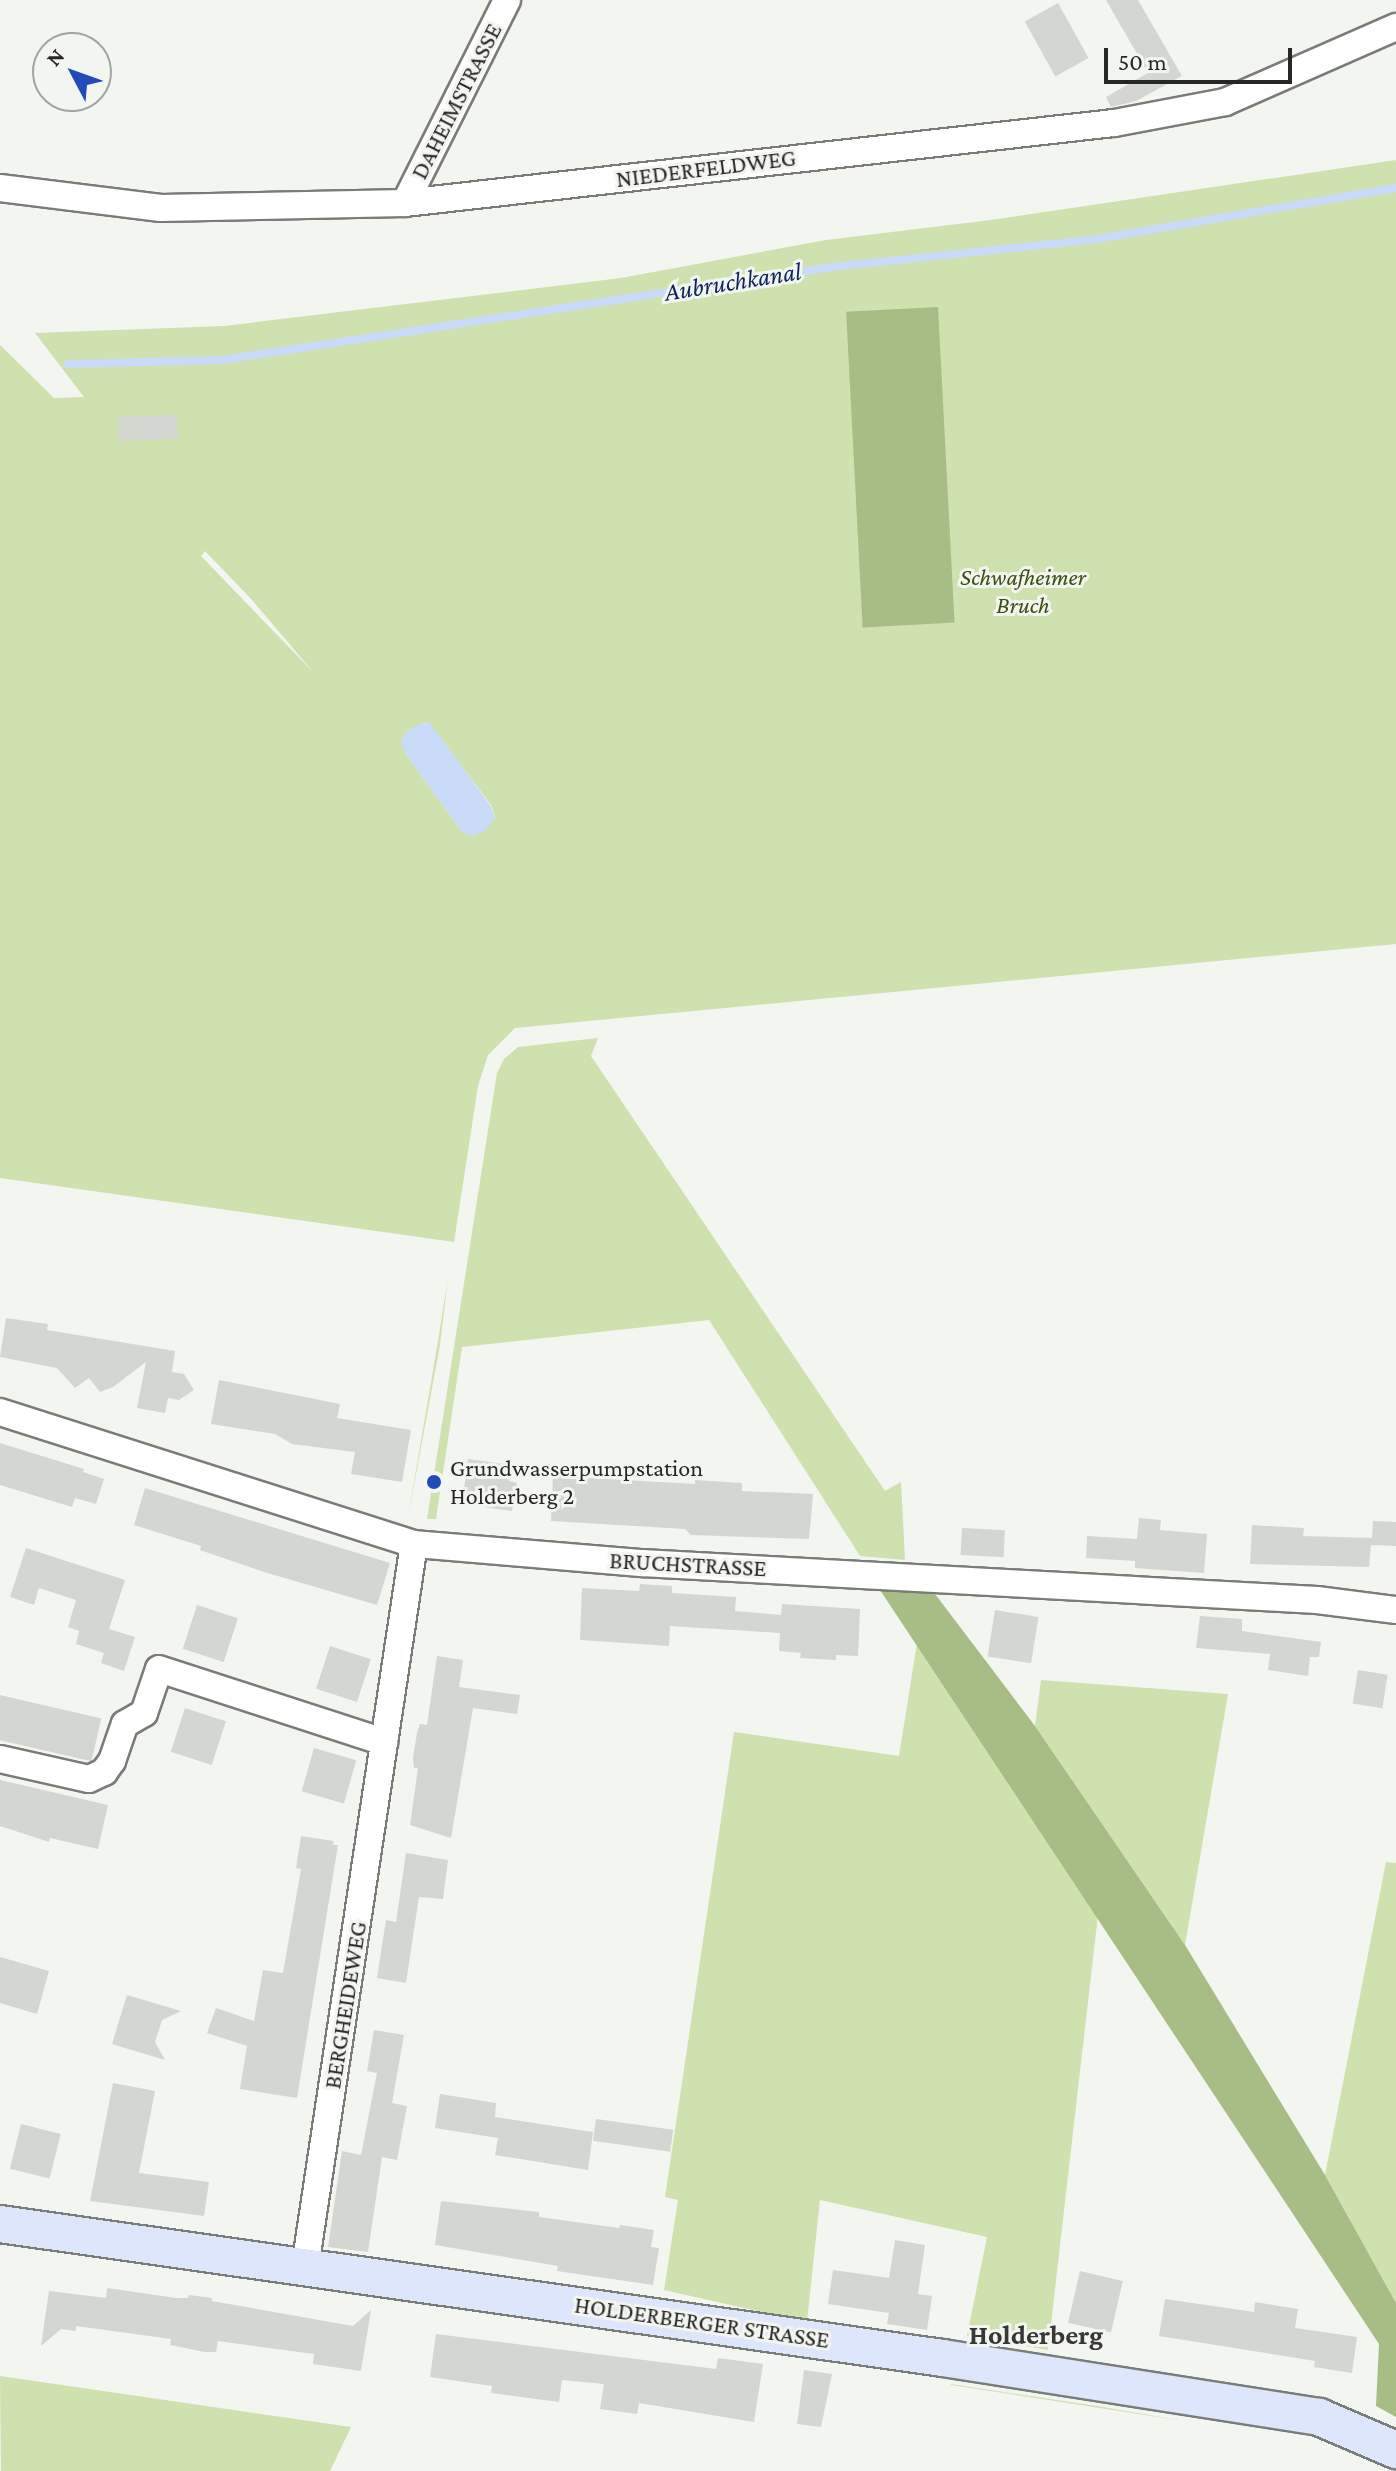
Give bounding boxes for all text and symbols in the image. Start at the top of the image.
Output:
street label: DAHEIMSTRASSE [404,18,508,184]
north arrow [32,32,112,112]
scale bar [1108,32,1296,82]
text: N [41,43,69,71]
text: 50 m [1118,48,1167,75]
street label: NIEDERFELDWEG [614,143,798,193]
water label: Aubruchkanal [662,256,804,308]
park label: Schwafheimer Bruch [960,563,1086,619]
place label: Grundwasserpumpstation Holderberg 2 [450,1454,703,1510]
marker: Grundwasserpumpstation Holderberg 2 [425,1473,443,1491]
street label: BRUCHSTRASSE [609,1546,767,1582]
street label: BERGHEIDEWEG [318,1919,372,2091]
street label: HOLDERBERGER STRASSE [573,2290,831,2354]
district label: Holderberg [969,2318,1103,2352]

